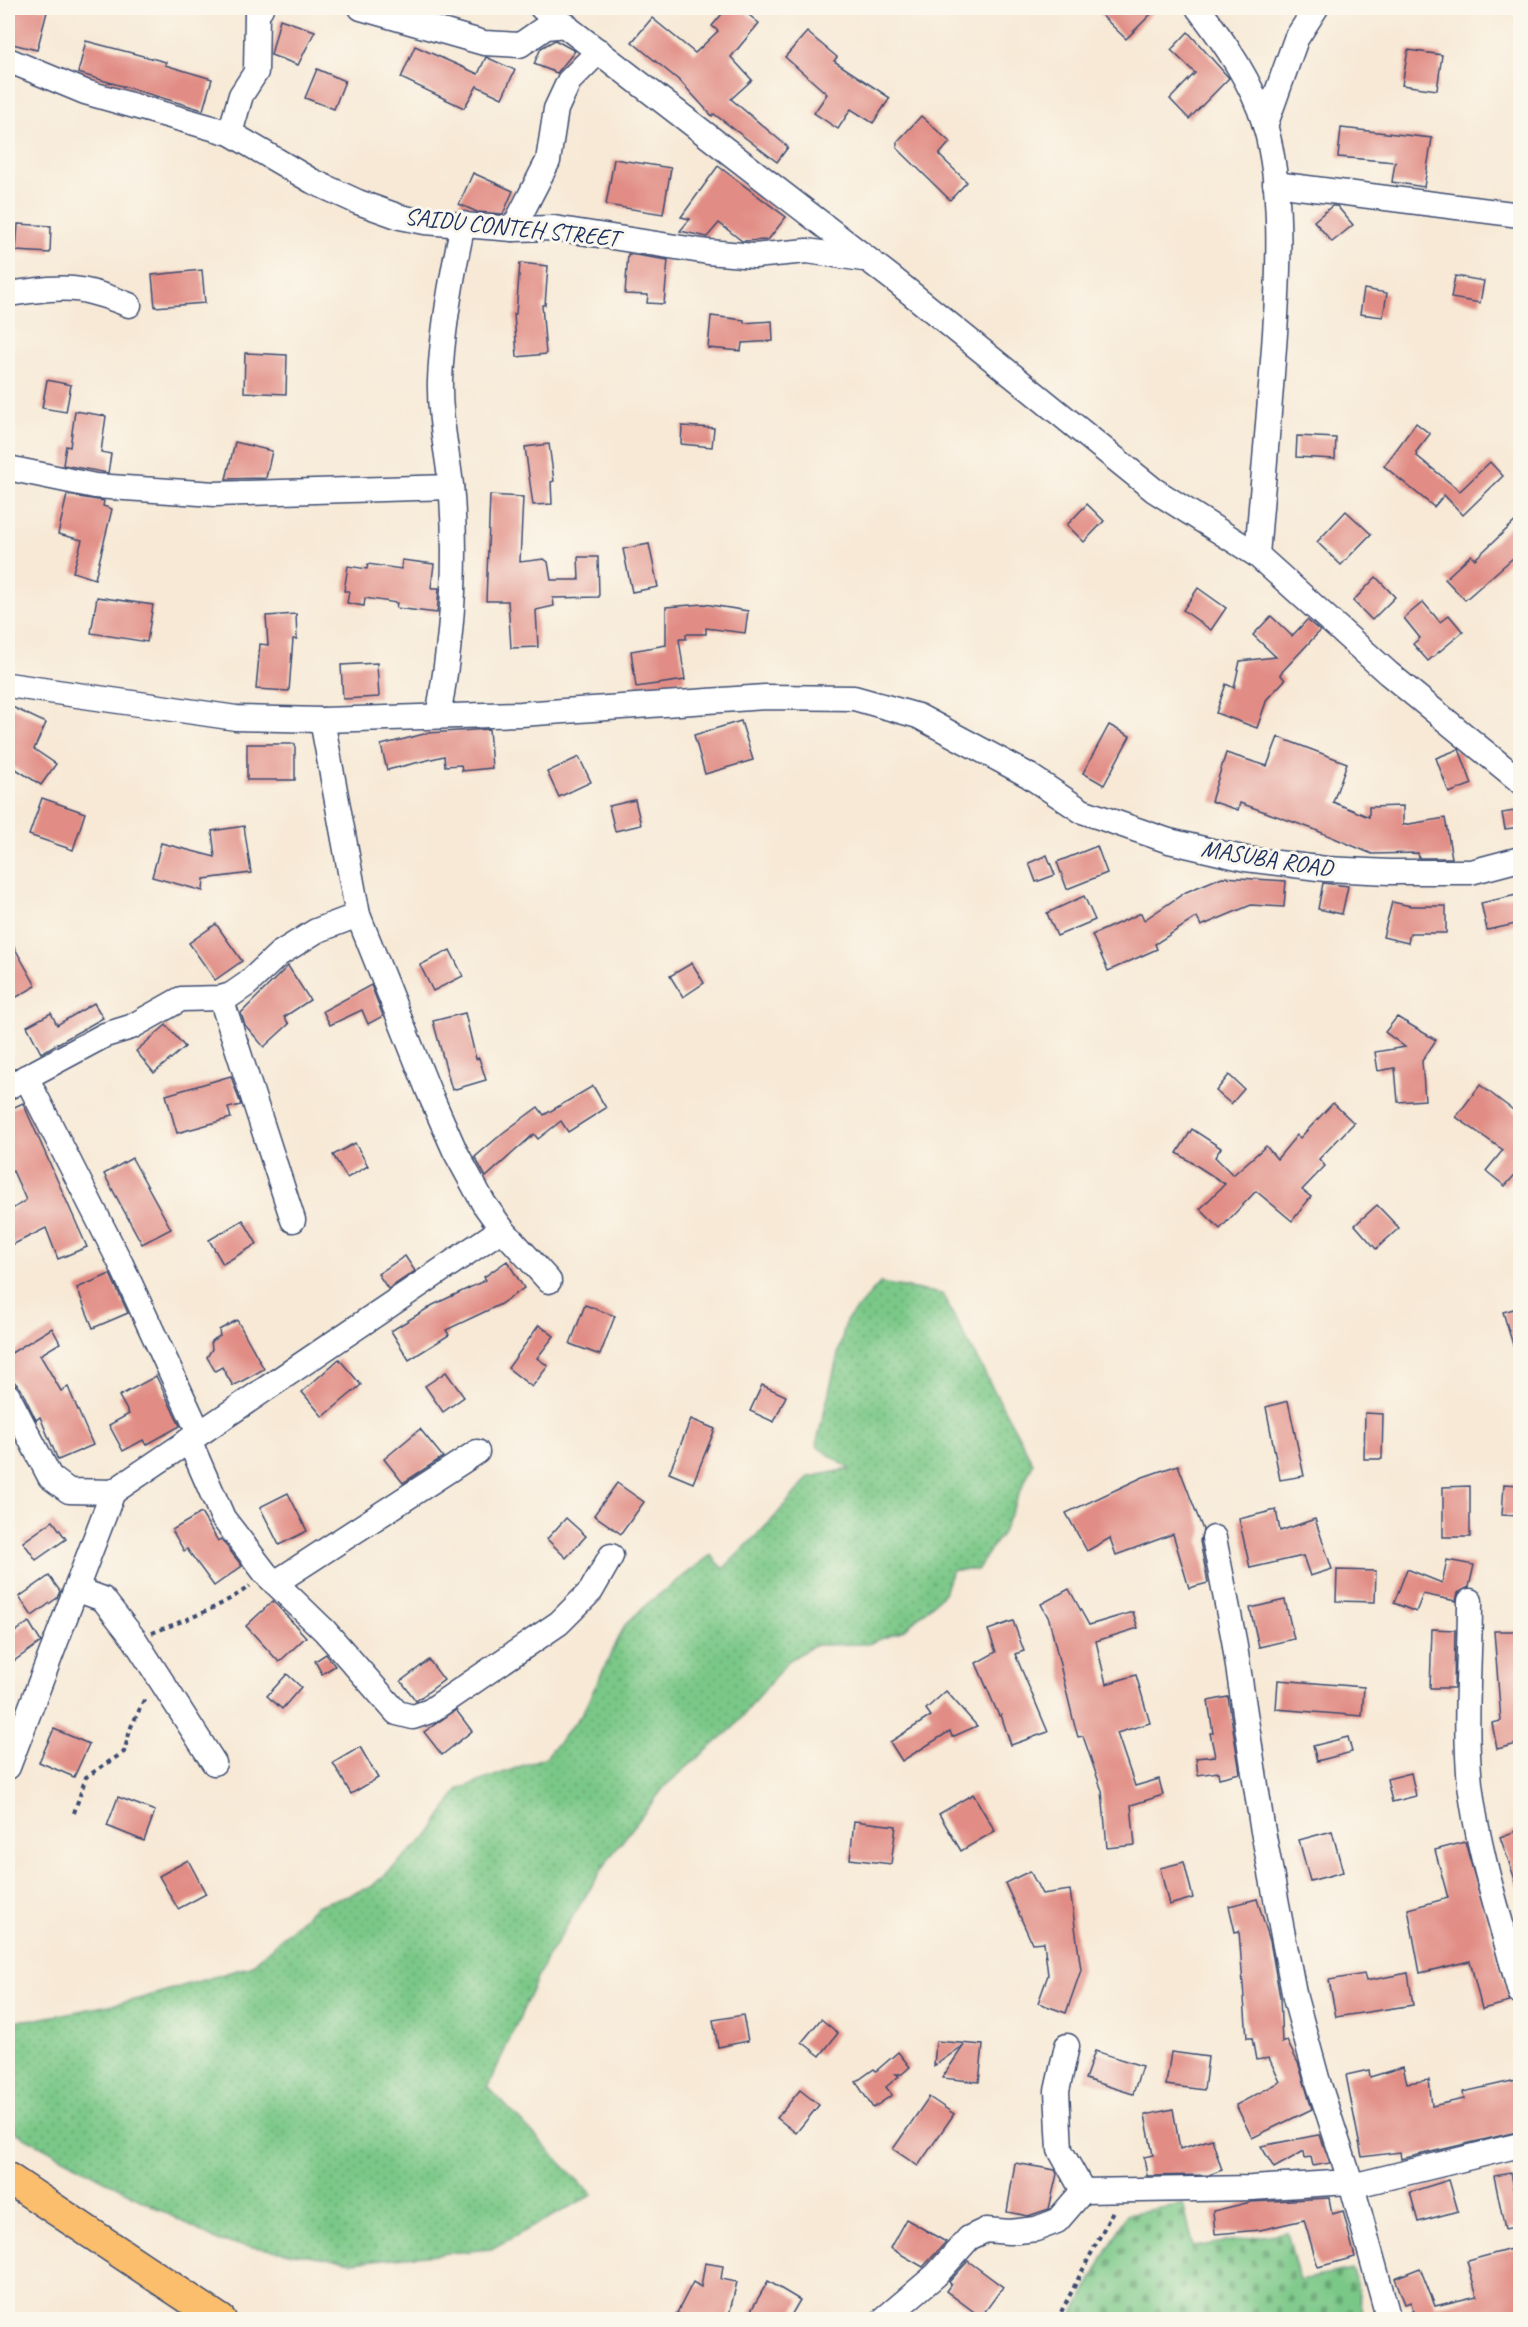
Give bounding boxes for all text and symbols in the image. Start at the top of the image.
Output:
street label: SAIDU CONTEH STREET [403,201,626,254]
street label: MASUBA ROAD [1199,833,1337,884]

